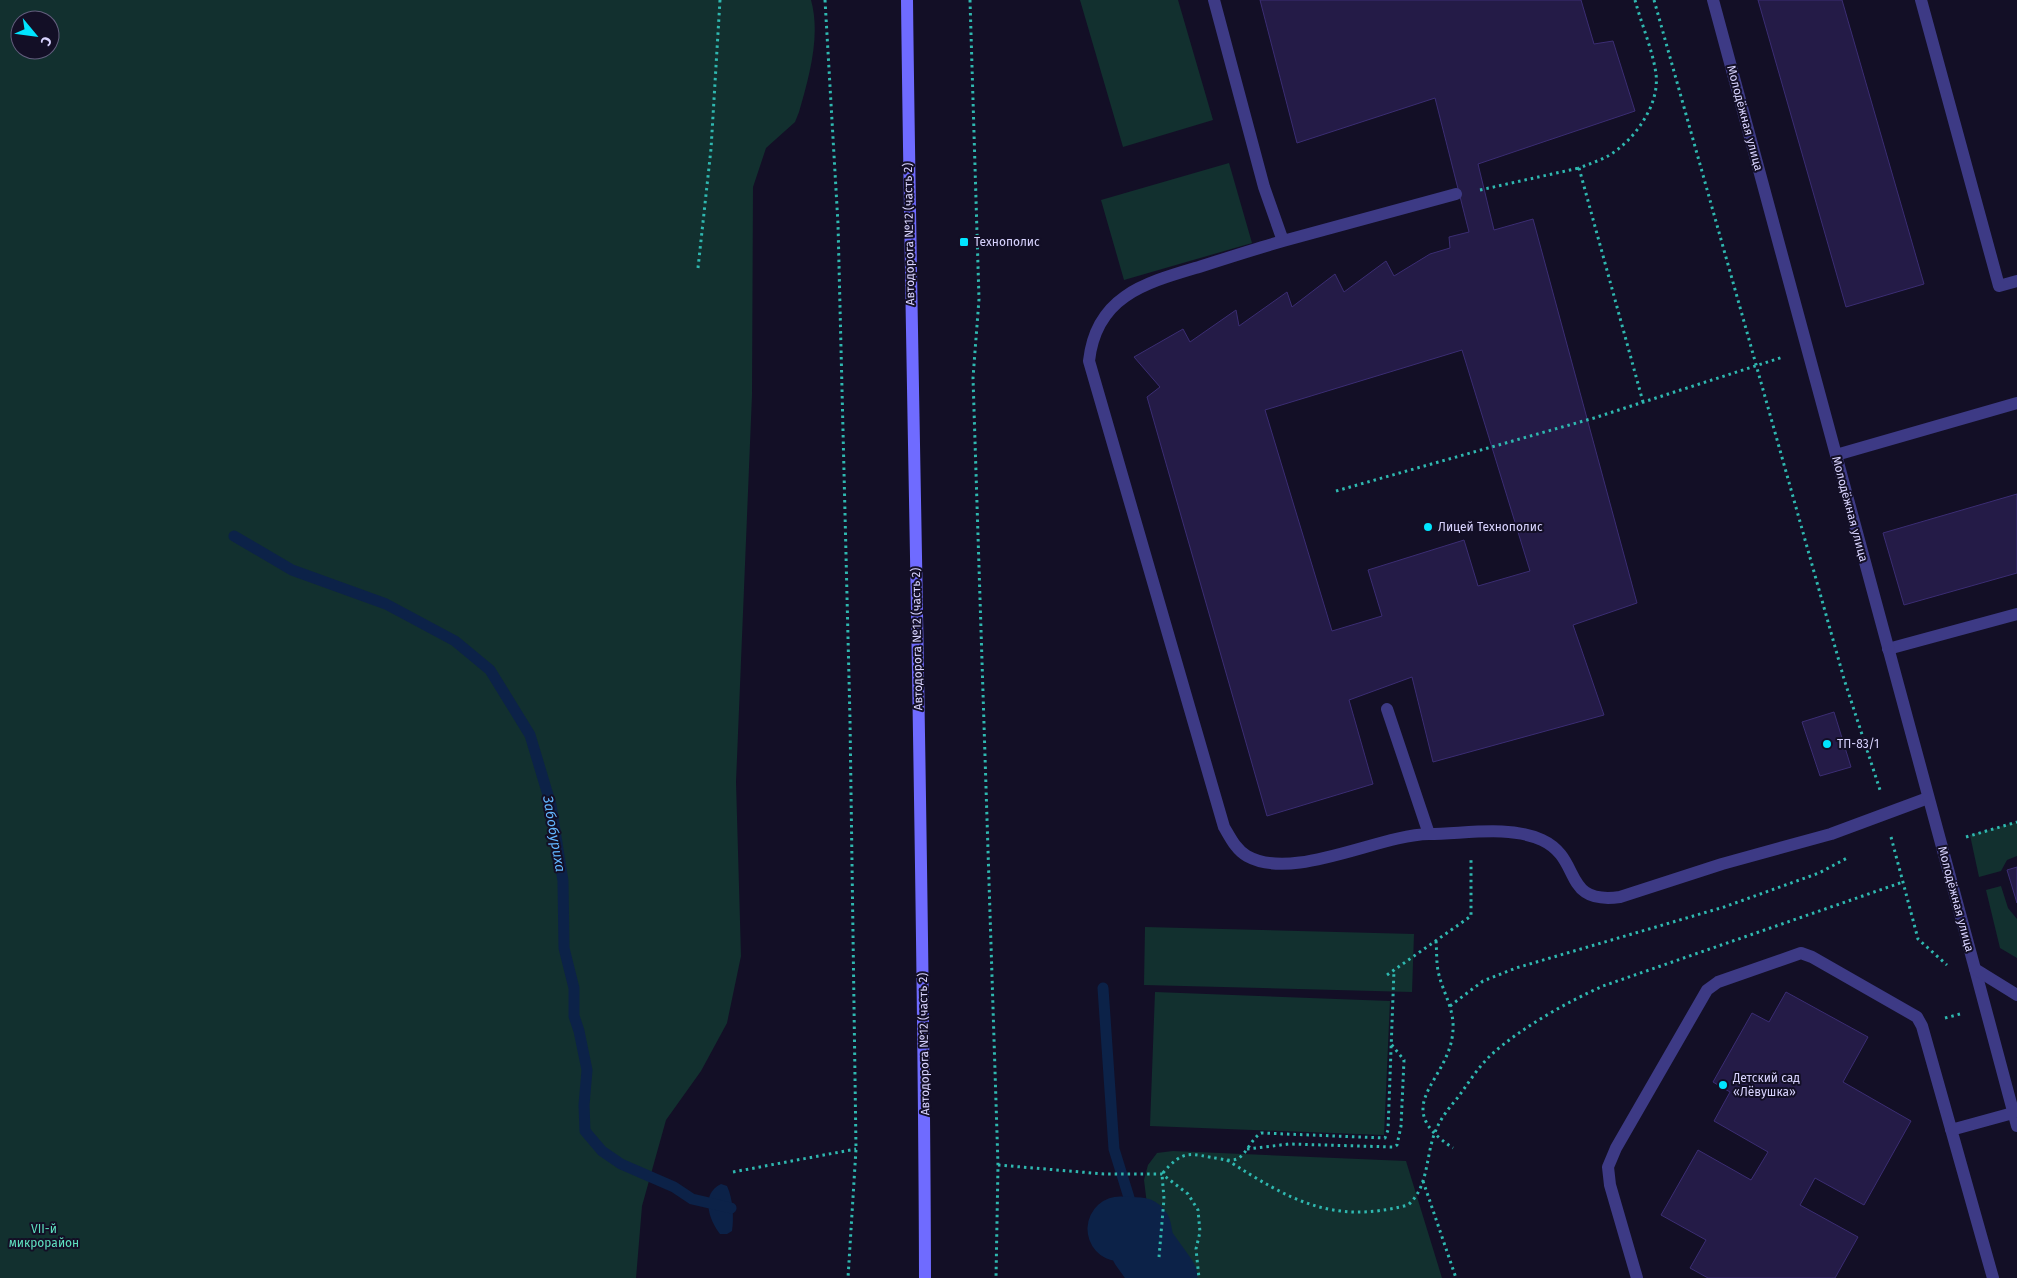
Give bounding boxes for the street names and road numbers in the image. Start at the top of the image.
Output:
street label: Молодёжная улица [1724,64,1766,172]
street label: Автодорога №12 (часть 2) [901,162,917,305]
street label: Молодёжная улица [1829,455,1871,563]
street label: Автодорога №12 (часть 2) [909,567,925,710]
street label: Молодёжная улица [1935,845,1977,953]
street label: Автодорога №12 (часть 2) [916,972,932,1115]

